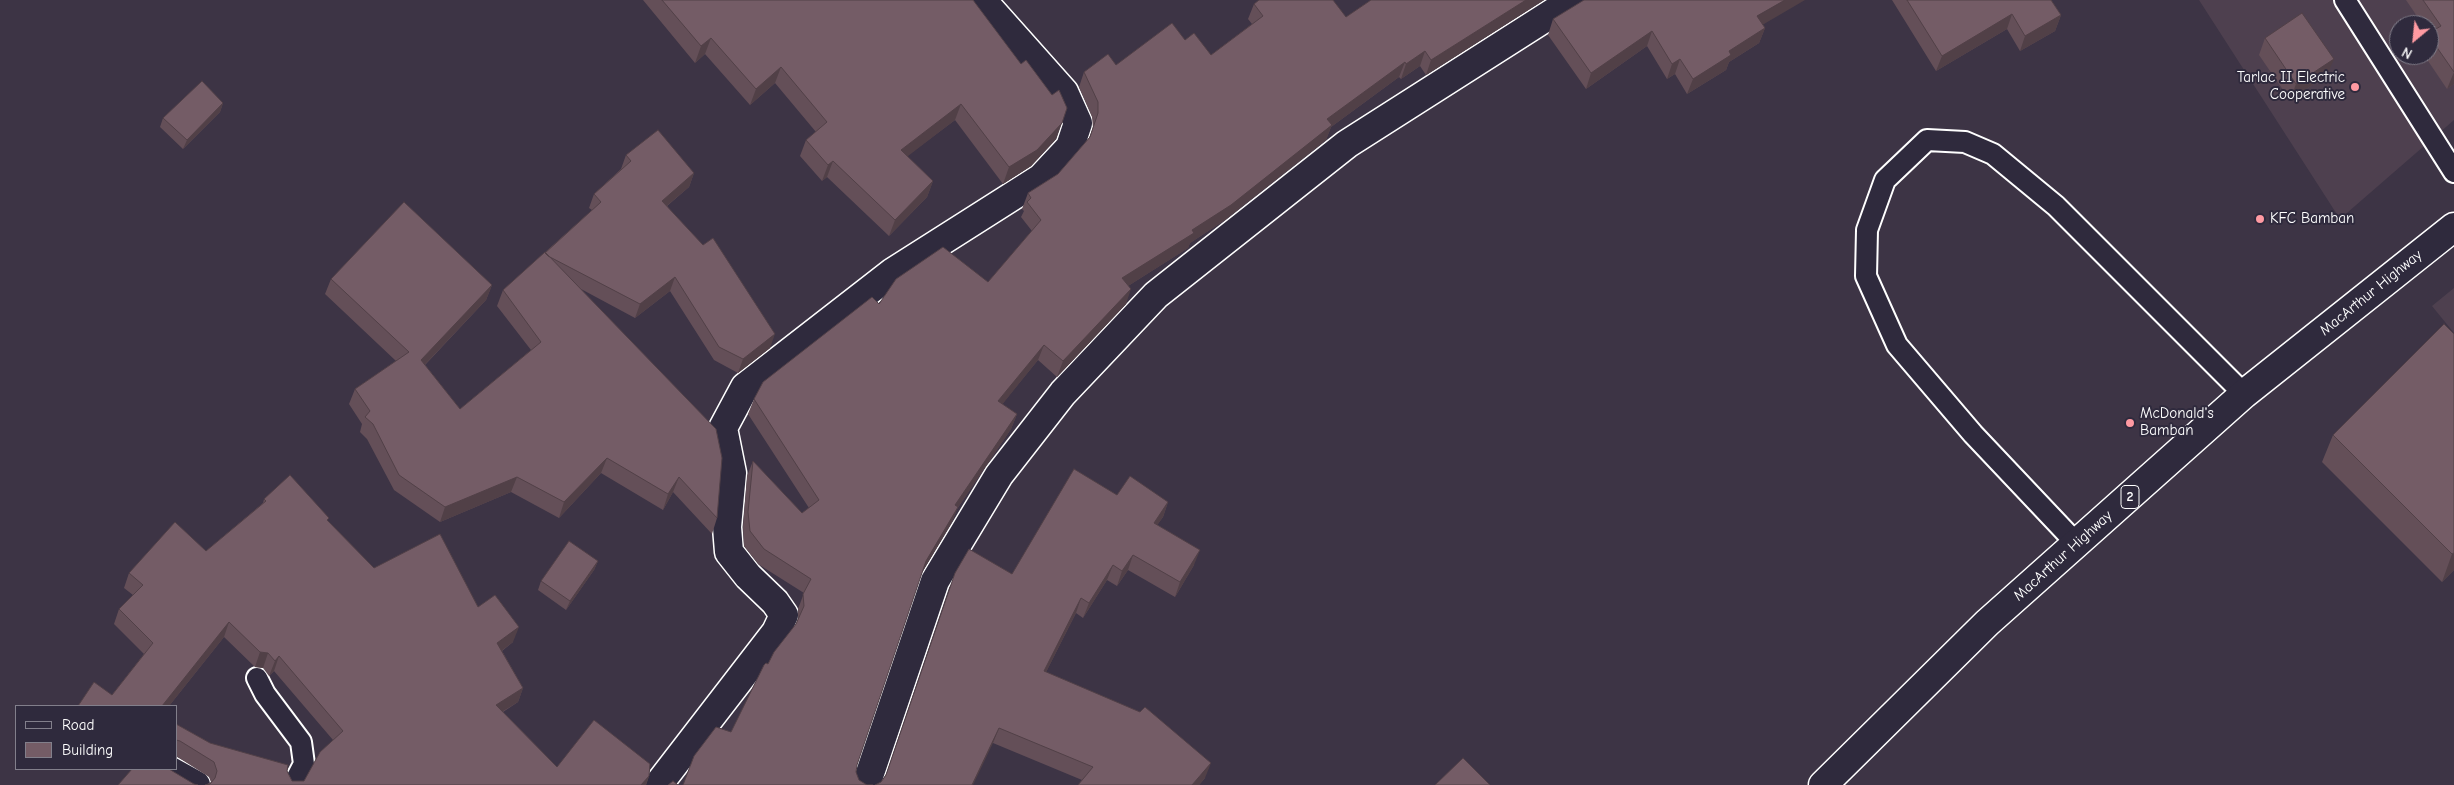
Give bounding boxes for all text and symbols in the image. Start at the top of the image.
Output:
north arrow [2389,15,2439,65]
text: N [2399,43,2415,62]
place label: Tarlac II Electric Cooperative [2237,69,2345,104]
marker: Tarlac II Electric Cooperative [2349,81,2361,93]
place label: KFC Bamban [2270,210,2354,228]
marker: KFC Bamban [2254,213,2266,225]
street label: MacArthur Highway [2316,246,2426,340]
place label: McDonald's Bamban [2140,405,2214,440]
marker: McDonald's Bamban [2124,417,2136,429]
road number: 2 [2121,486,2139,508]
street label: MacArthur Highway [2010,507,2116,605]
legend [15,705,178,770]
text: Road [62,716,94,734]
text: Building [62,741,113,759]

